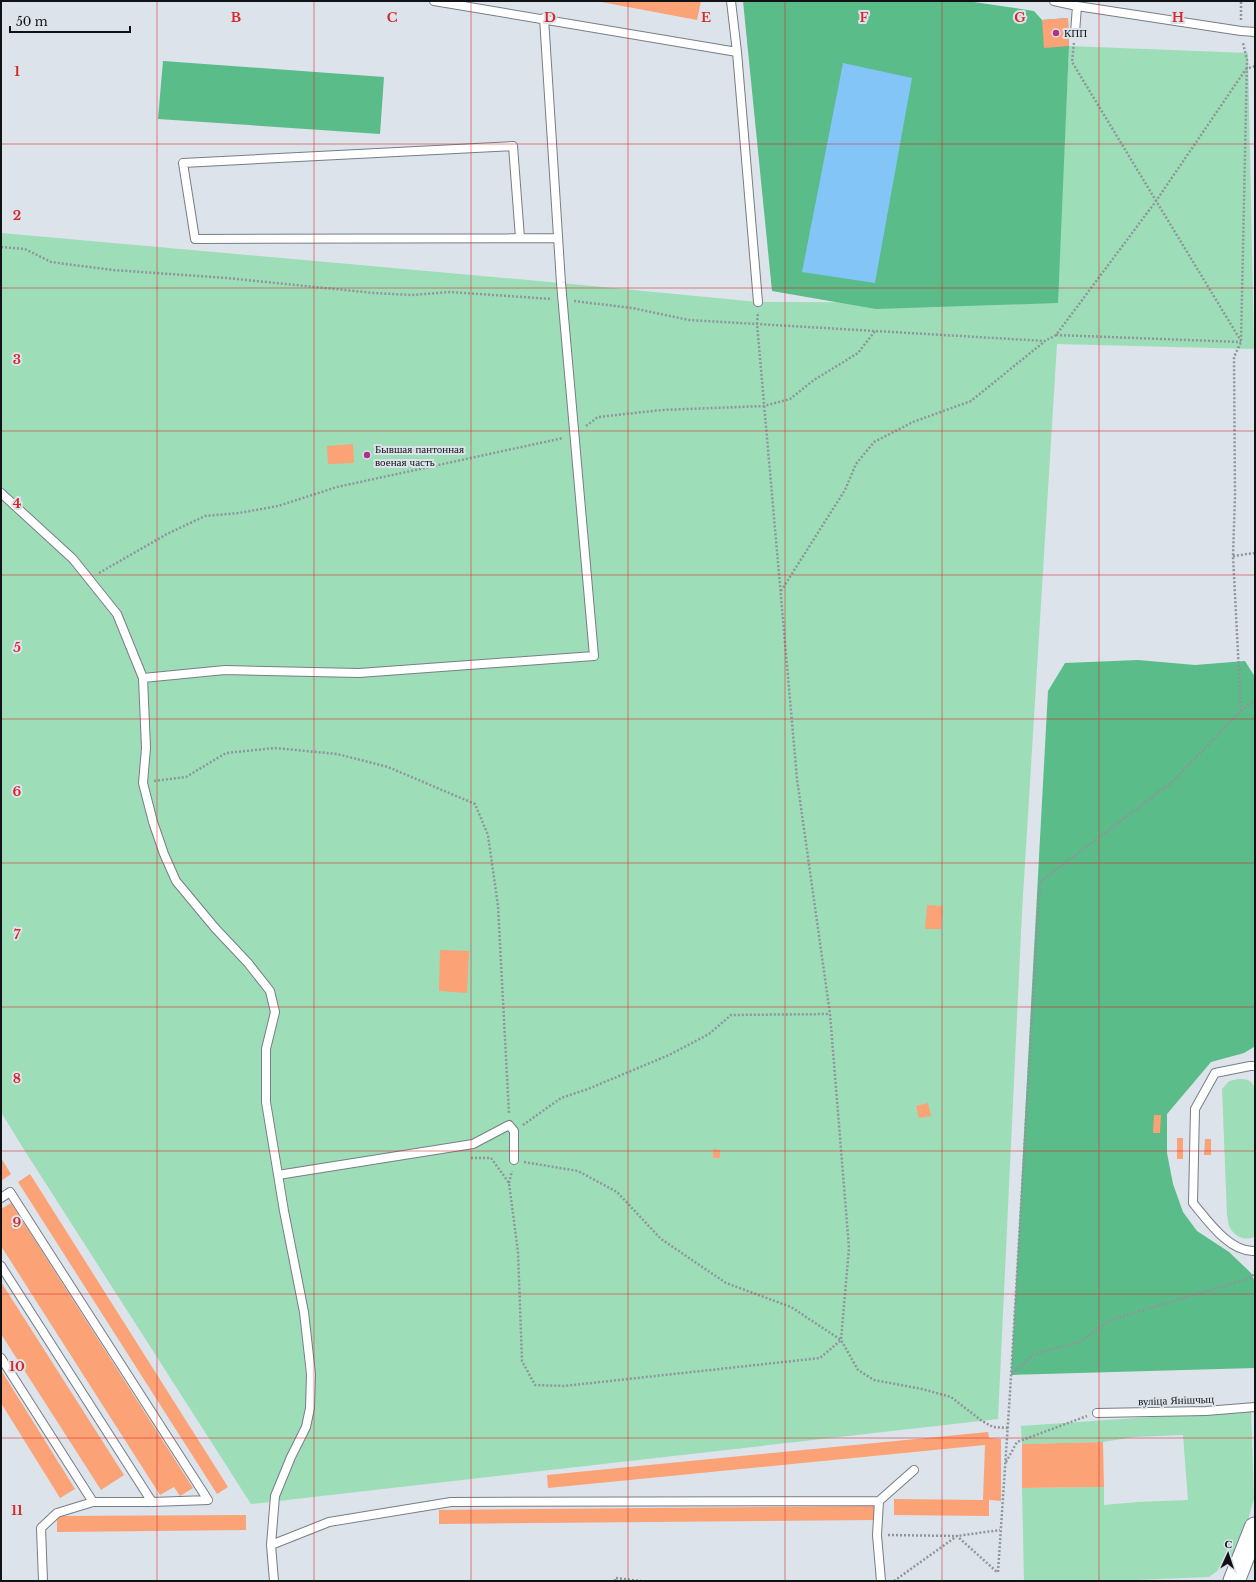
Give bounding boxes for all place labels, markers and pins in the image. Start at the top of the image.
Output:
place label: КПП [1064,26,1087,40]
marker: КПП [1051,28,1061,38]
place label: Бывшая пантонная военая часть [375,442,464,469]
marker: Бывшая пантонная военая часть [362,450,372,460]

